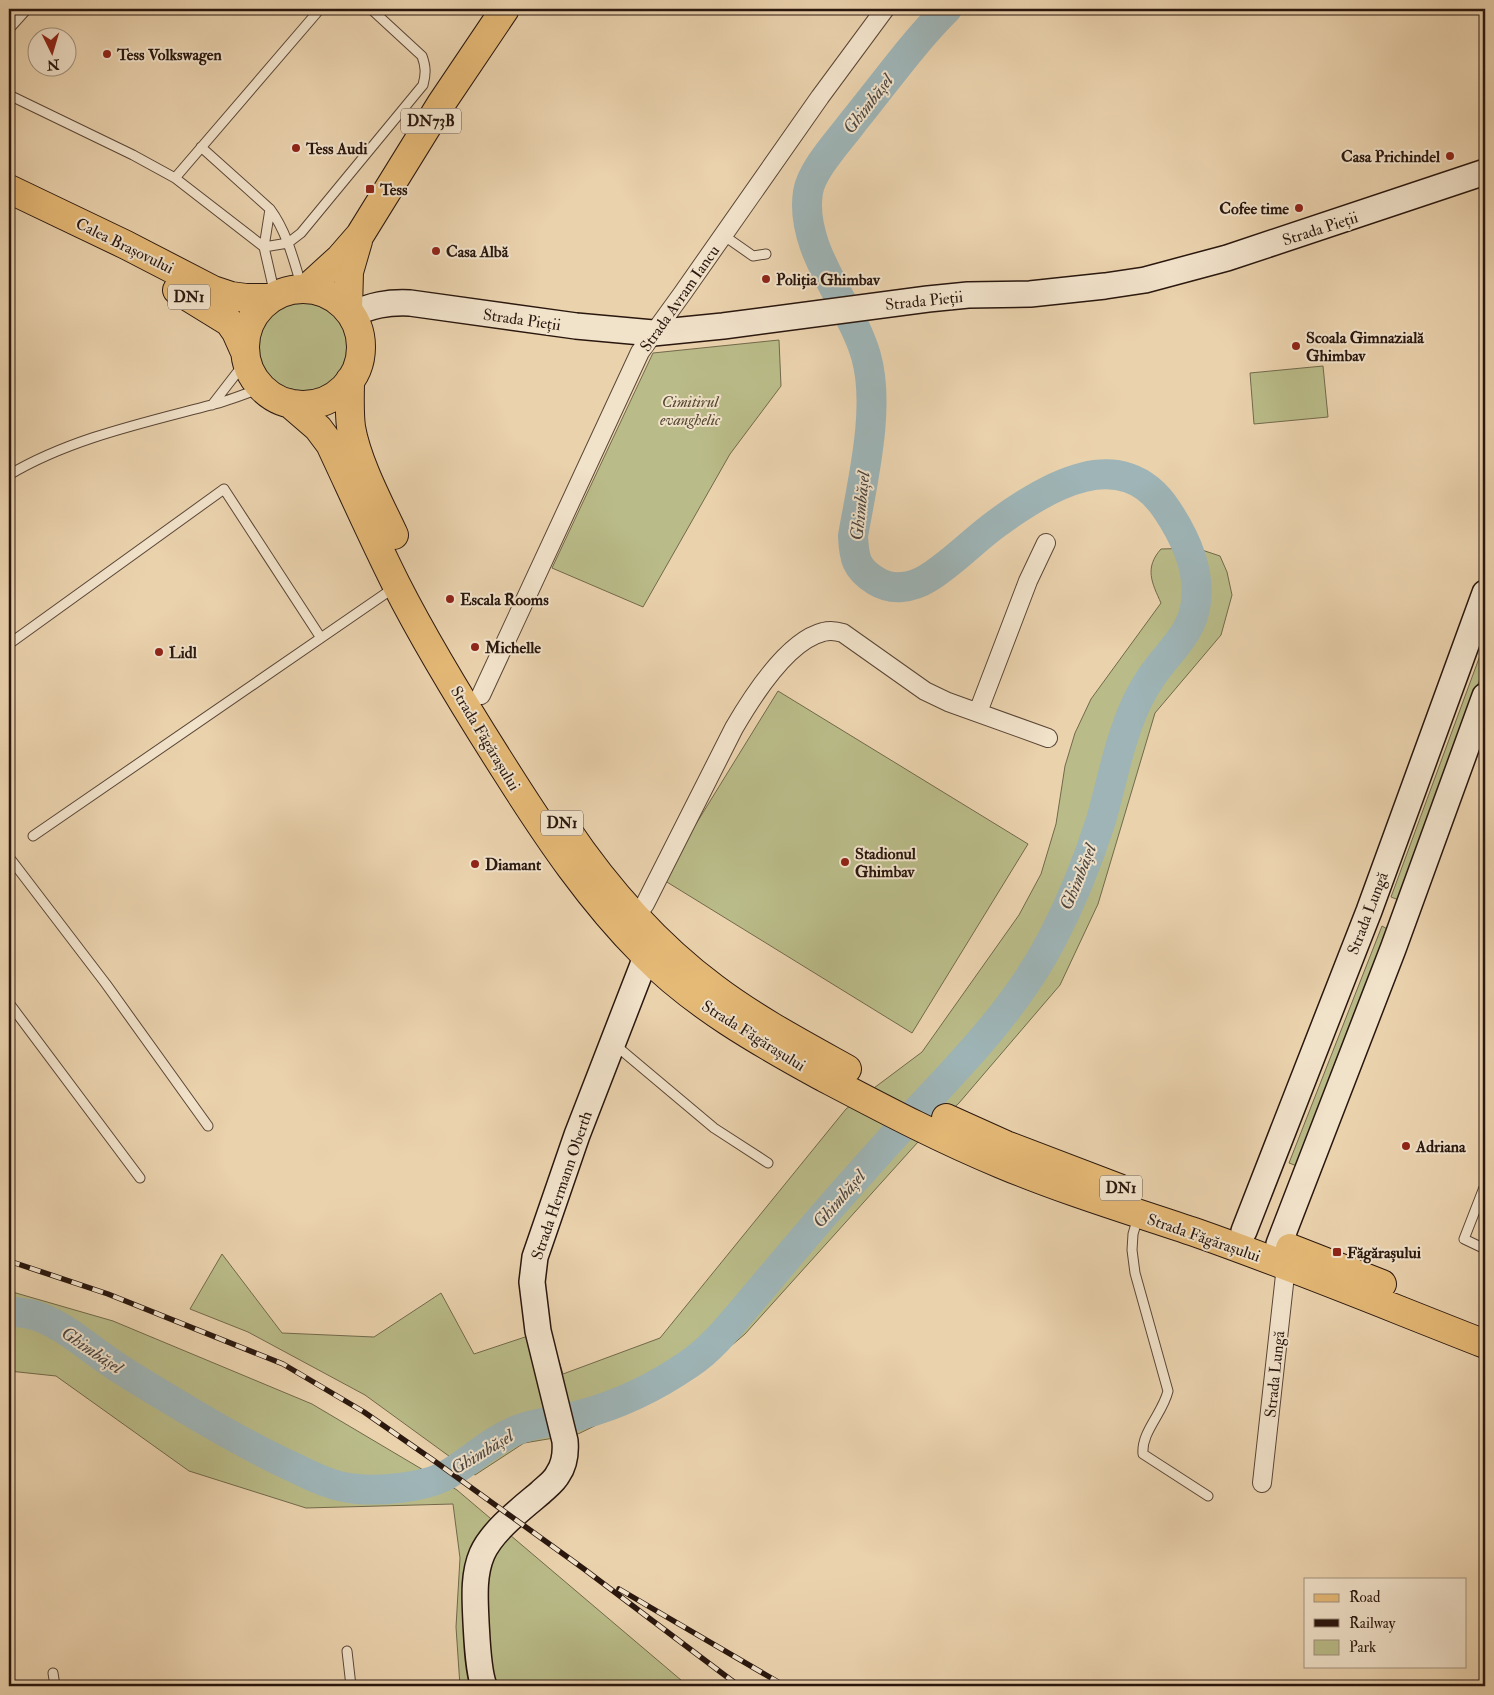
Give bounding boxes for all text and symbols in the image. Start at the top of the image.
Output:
north arrow [28,28,78,78]
place label: Tess Volkswagen [116,45,223,66]
marker: Tess Volkswagen [101,48,113,60]
text: N [46,55,61,74]
water label: Ghimbășel [838,69,900,139]
road number: DN73B [401,108,461,134]
place label: Tess Audi [305,139,368,159]
marker: Tess Audi [290,142,302,154]
place label: Casa Prichindel [1341,147,1441,167]
marker: Casa Prichindel [1444,150,1456,162]
place label: Tess [379,180,408,200]
marker: Tess [364,183,376,195]
place label: Cofee time [1219,199,1289,219]
marker: Cofee time [1293,202,1305,214]
street label: Strada Pieții [1280,207,1361,251]
street label: Calea Brașovului [72,214,177,278]
street label: Strada Avram Iancu [636,241,724,356]
place label: Casa Albă [446,242,509,262]
marker: Casa Albă [430,245,442,257]
place label: Poliția Ghimbav [776,270,881,290]
marker: Poliția Ghimbav [760,273,772,285]
road number: DN1 [168,284,210,310]
street label: Strada Pieții [884,287,964,315]
street label: Strada Pieții [482,305,562,335]
place label: Scoala Gimnazială Ghimbav [1306,328,1424,366]
marker: Scoala Gimnazială Ghimbav [1290,340,1302,352]
park label: Cimitirul evanghelic [660,392,721,430]
water label: Ghimbășel [845,469,876,542]
place label: Escala Rooms [460,590,549,610]
marker: Escala Rooms [444,593,456,605]
place label: Michelle [484,638,541,658]
marker: Michelle [469,641,481,653]
place label: Lidl [169,643,198,663]
marker: Lidl [153,646,165,658]
street label: Strada Făgărașului [446,683,524,794]
road number: DN1 [541,810,583,836]
water label: Ghimbășel [1055,839,1103,914]
place label: Stadionul Ghimbav [855,844,917,882]
place label: Diamant [485,855,542,875]
marker: Stadionul Ghimbav [839,856,851,868]
marker: Diamant [469,858,481,870]
street label: Strada Lungă [1343,869,1393,958]
street label: Strada Făgărașului [698,996,809,1076]
street label: Strada Hermann Oberth [527,1108,597,1262]
place label: Adriana [1415,1137,1466,1157]
marker: Adriana [1400,1140,1412,1152]
water label: Ghimbășel [808,1164,872,1233]
road number: DN1 [1100,1176,1142,1200]
street label: Strada Făgărașului [1144,1209,1263,1267]
place label: Făgărașului [1347,1243,1422,1264]
marker: Făgărașului [1331,1246,1343,1258]
water label: Ghimbășel [57,1322,128,1380]
street label: Strada Lungă [1261,1329,1290,1418]
water label: Ghimbășel [447,1424,519,1480]
legend [1304,1578,1466,1668]
text: Road [1349,1588,1381,1607]
text: Railway [1349,1614,1396,1633]
text: Park [1349,1638,1376,1657]

